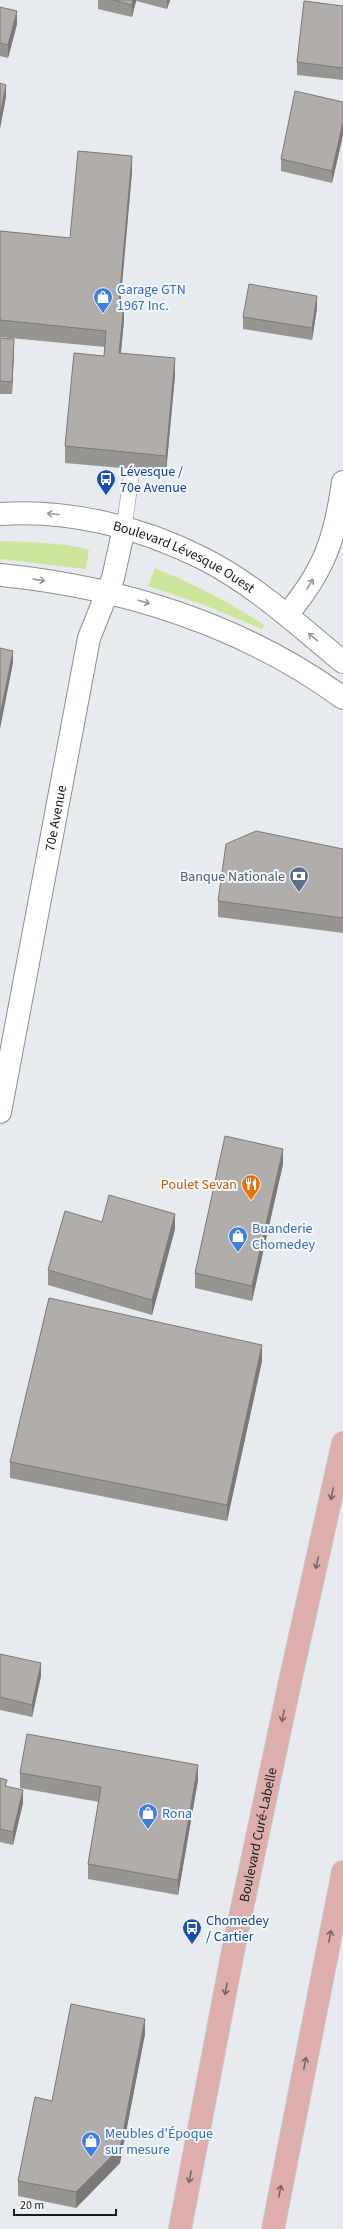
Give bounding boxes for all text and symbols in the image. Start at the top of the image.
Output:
place label: Garage GTN 1967 Inc. [117,280,186,316]
shop icon: Garage GTN 1967 Inc. [92,286,114,314]
place label: Lévesque / 70e Avenue [120,462,187,498]
bus stop icon: Lévesque / 70e Avenue [95,468,117,496]
one-way arrow [47,510,60,517]
street label: Boulevard Lévesque Ouest [111,516,259,599]
one-way arrow [32,576,45,584]
one-way arrow [306,579,314,590]
one-way arrow [138,599,151,606]
one-way arrow [307,632,318,641]
street label: 70e Avenue [40,784,72,853]
bank icon: Banque Nationale [288,865,310,893]
place label: Banque Nationale [180,867,285,887]
restaurant icon: Poulet Sevan [240,1173,262,1201]
place label: Poulet Sevan [161,1175,237,1195]
place label: Buanderie Chomedey [252,1219,316,1255]
shop icon: Buanderie Chomedey [227,1225,249,1253]
one-way arrow [327,1487,335,1500]
one-way arrow [312,1556,320,1569]
one-way arrow [278,1709,286,1722]
street label: Boulevard Curé-Labelle [235,1766,283,1904]
shop icon: Rona [137,1802,159,1830]
place label: Rona [162,1804,192,1824]
place label: Chomedey / Cartier [206,1911,270,1947]
bus stop icon: Chomedey / Cartier [181,1917,203,1945]
one-way arrow [327,1930,335,1943]
one-way arrow [222,1983,230,1996]
one-way arrow [302,2057,310,2070]
place label: Meubles d'Époque sur mesure [105,2124,213,2160]
shop icon: Meubles d'Époque sur mesure [80,2130,102,2158]
one-way arrow [186,2171,194,2184]
one-way arrow [276,2185,284,2198]
scale bar [14,2191,116,2217]
text: 20 m [20,2197,44,2214]

